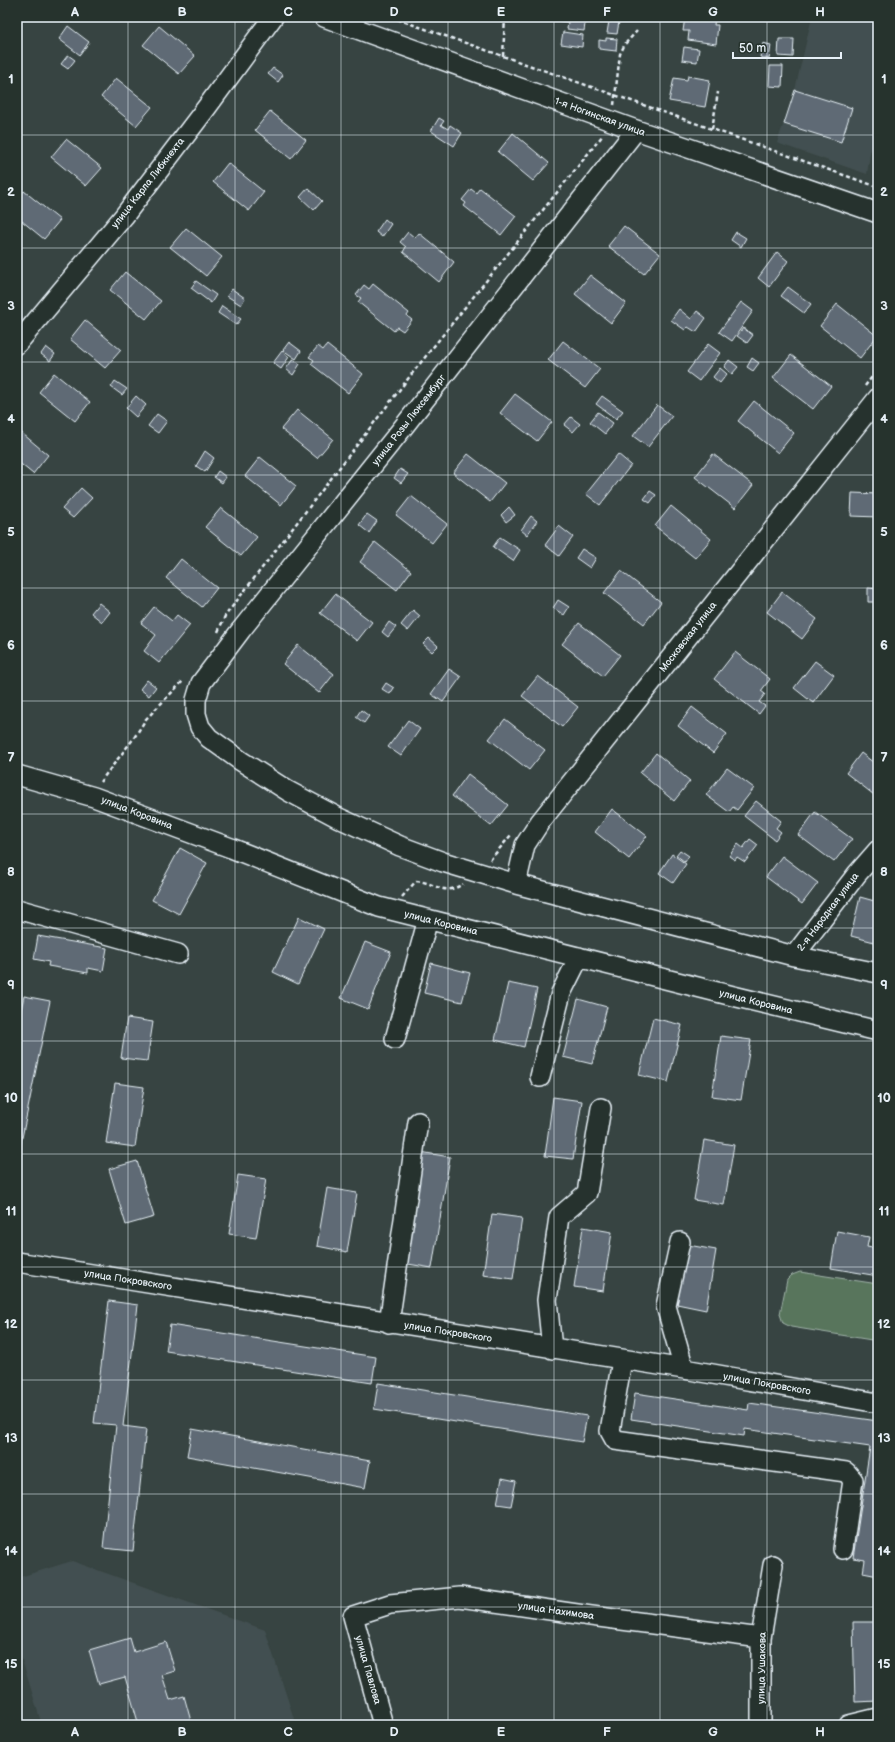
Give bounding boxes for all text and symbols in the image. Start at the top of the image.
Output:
text: A [70,4,79,20]
text: B [177,4,187,20]
text: C [283,4,293,20]
text: D [389,4,399,20]
text: E [497,4,506,20]
text: F [603,4,611,20]
text: G [708,4,718,20]
text: H [815,4,825,20]
scale bar [733,34,841,60]
text: 50 m [739,41,766,56]
text: 1 [8,71,14,87]
text: 1 [881,71,887,87]
street label: 1-я Ногинская улица [553,95,647,139]
street label: улица Карла Либкнехта [109,135,187,231]
text: 2 [7,184,15,200]
text: 2 [880,184,888,200]
text: 3 [7,298,15,314]
text: 3 [880,298,888,314]
street label: улица Розы Люксембург [370,372,448,468]
text: 4 [7,411,15,427]
text: 4 [880,411,888,427]
text: 5 [7,524,15,540]
text: 5 [880,524,888,540]
street label: Московская улица [657,599,719,675]
text: 6 [7,637,15,653]
text: 6 [880,637,888,653]
text: 7 [7,750,15,766]
text: 7 [880,750,888,766]
street label: улица Коровина [100,794,174,832]
text: 8 [7,864,15,880]
text: 8 [880,864,888,880]
street label: 2-я Народная улица [795,870,862,954]
street label: улица Коровина [403,908,479,938]
text: 9 [7,977,15,993]
text: 9 [880,977,888,993]
street label: улица Коровина [718,987,794,1017]
text: 10 [4,1090,18,1106]
text: 10 [877,1090,891,1106]
text: 11 [6,1203,16,1219]
text: 11 [879,1203,889,1219]
street label: улица Покровского [83,1267,173,1293]
text: 12 [4,1316,18,1332]
text: 12 [877,1316,891,1332]
street label: улица Покровского [403,1319,493,1345]
street label: улица Покровского [722,1370,812,1398]
text: 13 [4,1430,18,1446]
text: 13 [877,1430,891,1446]
text: 14 [4,1543,18,1559]
text: 14 [877,1543,891,1559]
street label: улица Нахимова [517,1600,595,1622]
street label: улица Ушакова [755,1632,769,1704]
street label: улица Павлова [352,1634,384,1706]
text: 15 [5,1656,18,1672]
text: 15 [878,1656,891,1672]
text: A [70,1724,79,1740]
text: B [177,1724,187,1740]
text: C [283,1724,293,1740]
text: D [389,1724,399,1740]
text: E [497,1724,506,1740]
text: F [603,1724,611,1740]
text: G [708,1724,718,1740]
text: H [815,1724,825,1740]

